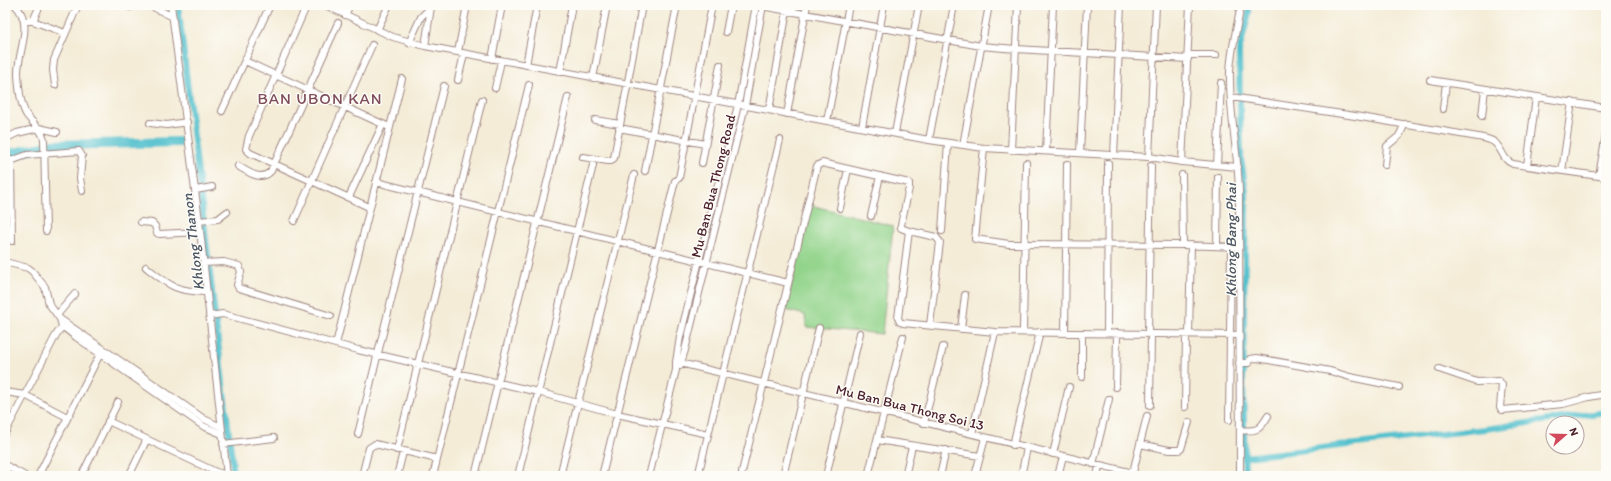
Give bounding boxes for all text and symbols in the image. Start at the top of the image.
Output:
district label: BAN UBON KAN [257,89,383,108]
street label: Mu Ban Bua Thong Road [687,112,740,260]
water label: Khlong Bang Phai [1222,181,1240,297]
water label: Khlong Thanon [178,192,208,291]
street label: Mu Ban Bua Thong Soi 13 [834,381,986,434]
north arrow [1545,415,1585,455]
text: N [1567,426,1581,437]

